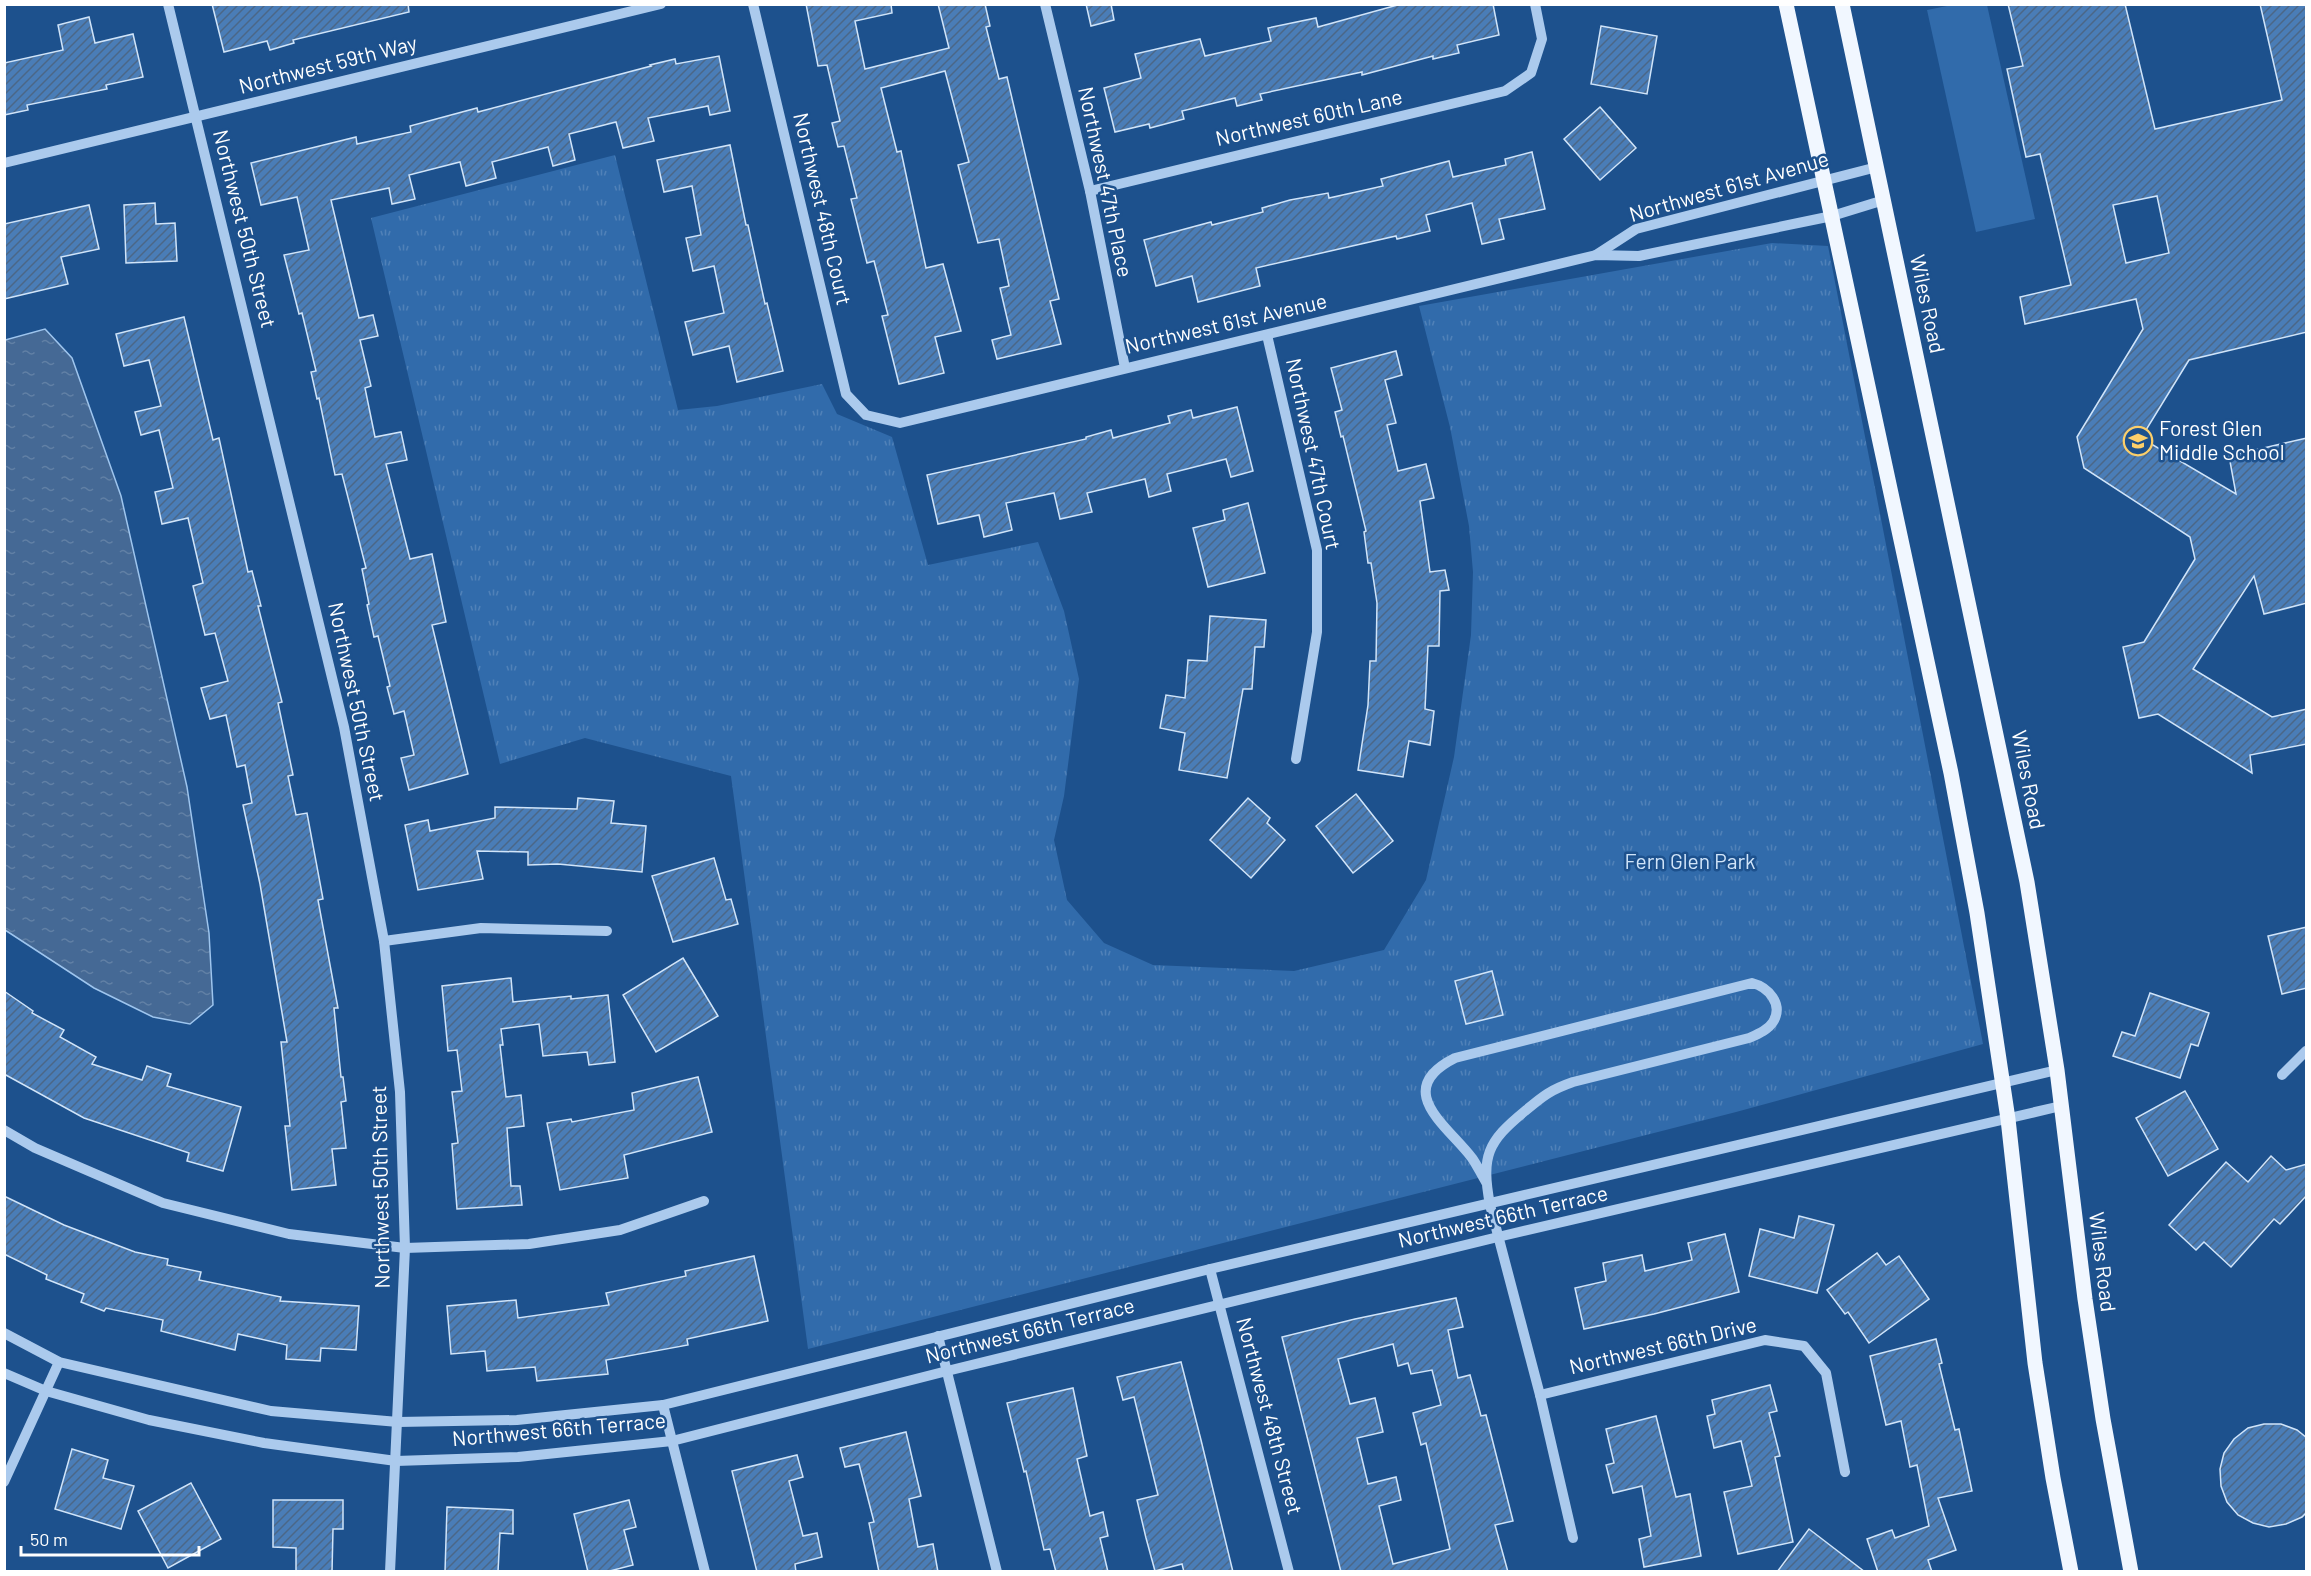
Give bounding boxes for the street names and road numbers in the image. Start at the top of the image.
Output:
street label: Northwest 59th Way [236,29,420,98]
street label: Northwest 60th Lane [1213,83,1404,150]
street label: Northwest 47th Place [1074,84,1139,279]
street label: Northwest 48th Court [789,110,858,307]
street label: Northwest 50th Street [209,127,282,330]
street label: Northwest 61st Avenue [1626,145,1831,226]
street label: Wiles Road [1906,252,1951,355]
street label: Northwest 61st Avenue [1122,287,1329,358]
street label: Northwest 47th Court [1282,356,1347,552]
street label: Northwest 50th Street [324,600,391,804]
street label: Wiles Road [2008,728,2051,831]
street label: Northwest 50th Street [365,1085,394,1289]
street label: Northwest 66th Terrace [1395,1179,1610,1252]
street label: Wiles Road [2085,1210,2122,1313]
street label: Northwest 66th Terrace [923,1291,1137,1368]
street label: Northwest 66th Drive [1566,1311,1759,1378]
street label: Northwest 48th Street [1232,1314,1309,1517]
street label: Northwest 66th Terrace [451,1407,667,1450]

